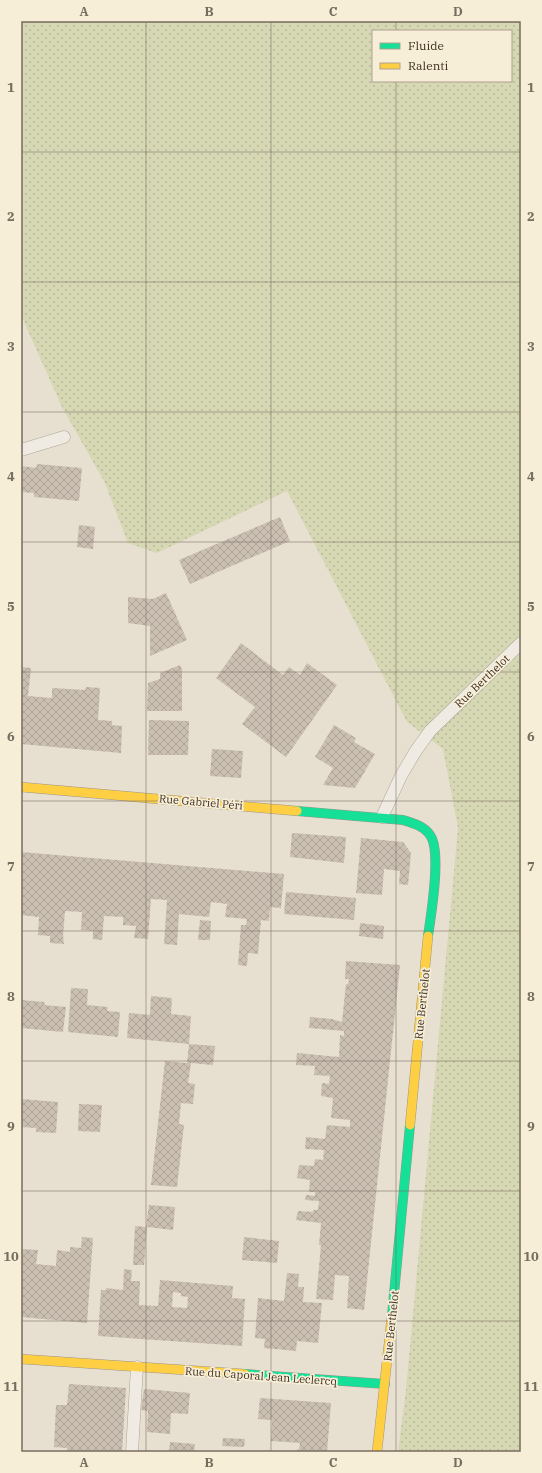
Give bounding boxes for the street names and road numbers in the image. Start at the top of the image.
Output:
street label: Rue Berthelot [452,651,512,711]
street label: Rue Gabriel Péri [159,791,244,813]
street label: Rue Berthelot [411,968,433,1040]
street label: Rue Berthelot [380,1290,402,1362]
street label: Rue du Caporal Jean Leclercq [185,1364,338,1388]

